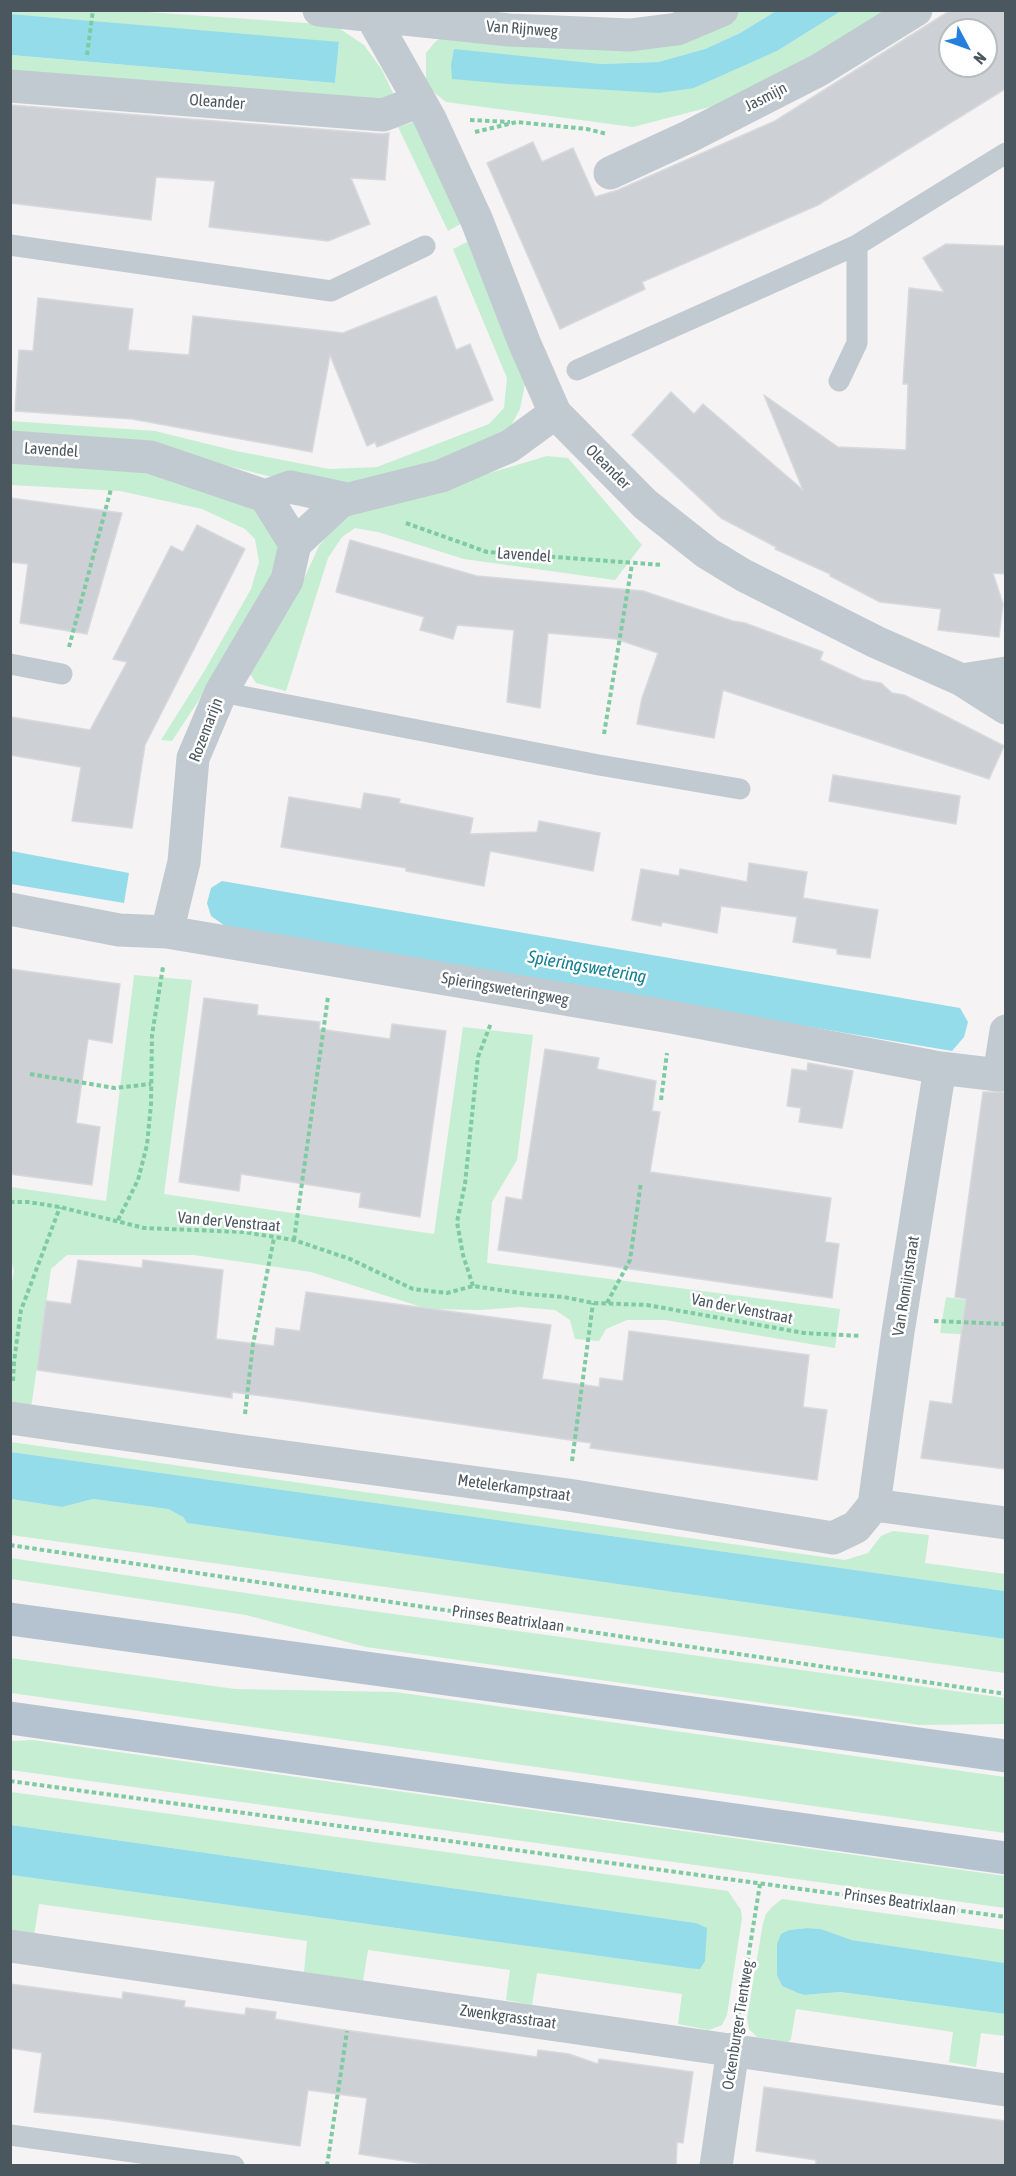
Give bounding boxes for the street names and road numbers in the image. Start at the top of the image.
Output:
street label: Van Rijnweg [486,17,558,41]
street label: Jasmijn [742,78,790,116]
street label: Oleander [189,90,245,114]
street label: Lavendel [23,439,79,461]
street label: Oleander [582,441,634,493]
street label: Lavendel [496,544,552,566]
street label: Rozemarijn [185,695,227,765]
street label: Spieringsweteringweg [440,968,570,1010]
street label: Van der Venstraat [177,1208,281,1236]
street label: Van Romijnstraat [889,1235,923,1337]
street label: Van der Venstraat [690,1290,794,1328]
street label: Metelerkampstraat [456,1471,572,1505]
street label: Prinses Beatrixlaan [451,1602,565,1636]
street label: Prinses Beatrixlaan [843,1885,957,1919]
street label: Ockenburger Tientweg [718,1959,758,2091]
street label: Zwenkgrasstraat [459,2001,557,2033]

